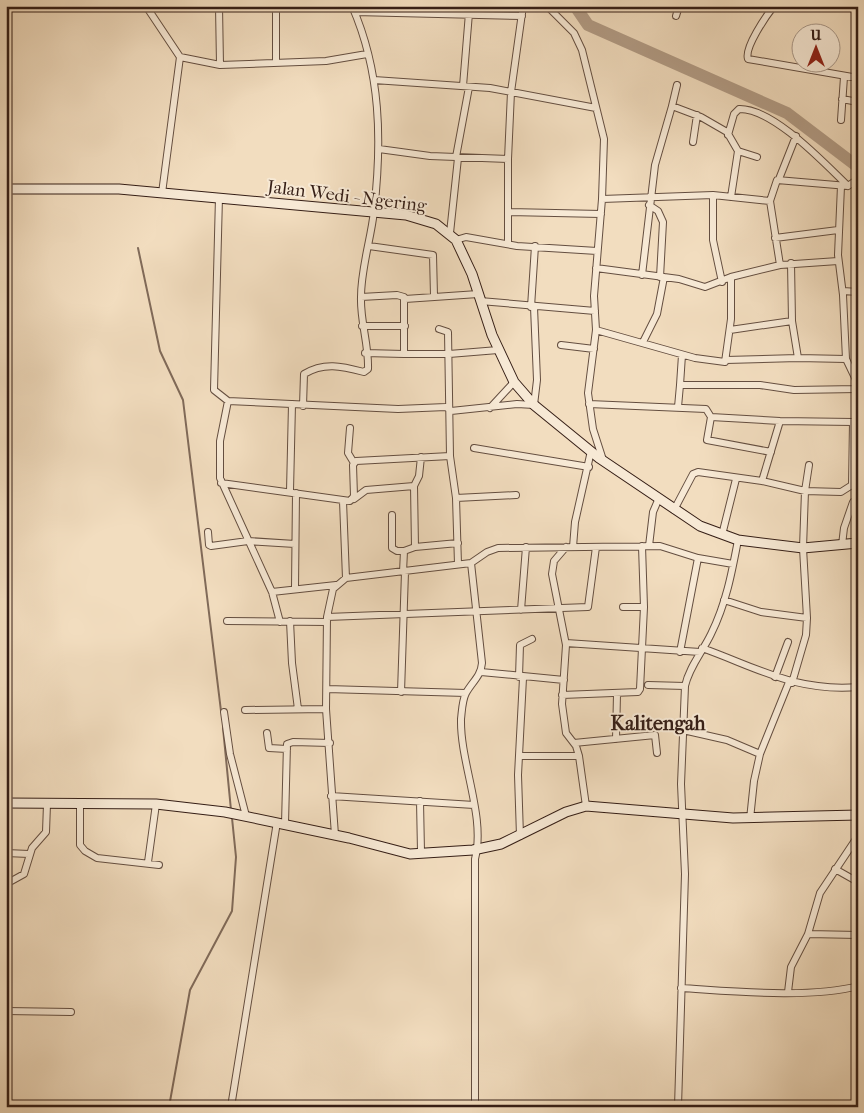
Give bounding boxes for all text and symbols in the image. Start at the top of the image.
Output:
north arrow [792,22,842,72]
text: U [810,27,822,44]
street label: Jalan Wedi - Ngering [264,176,428,217]
district label: Kalitengah [610,712,706,735]

